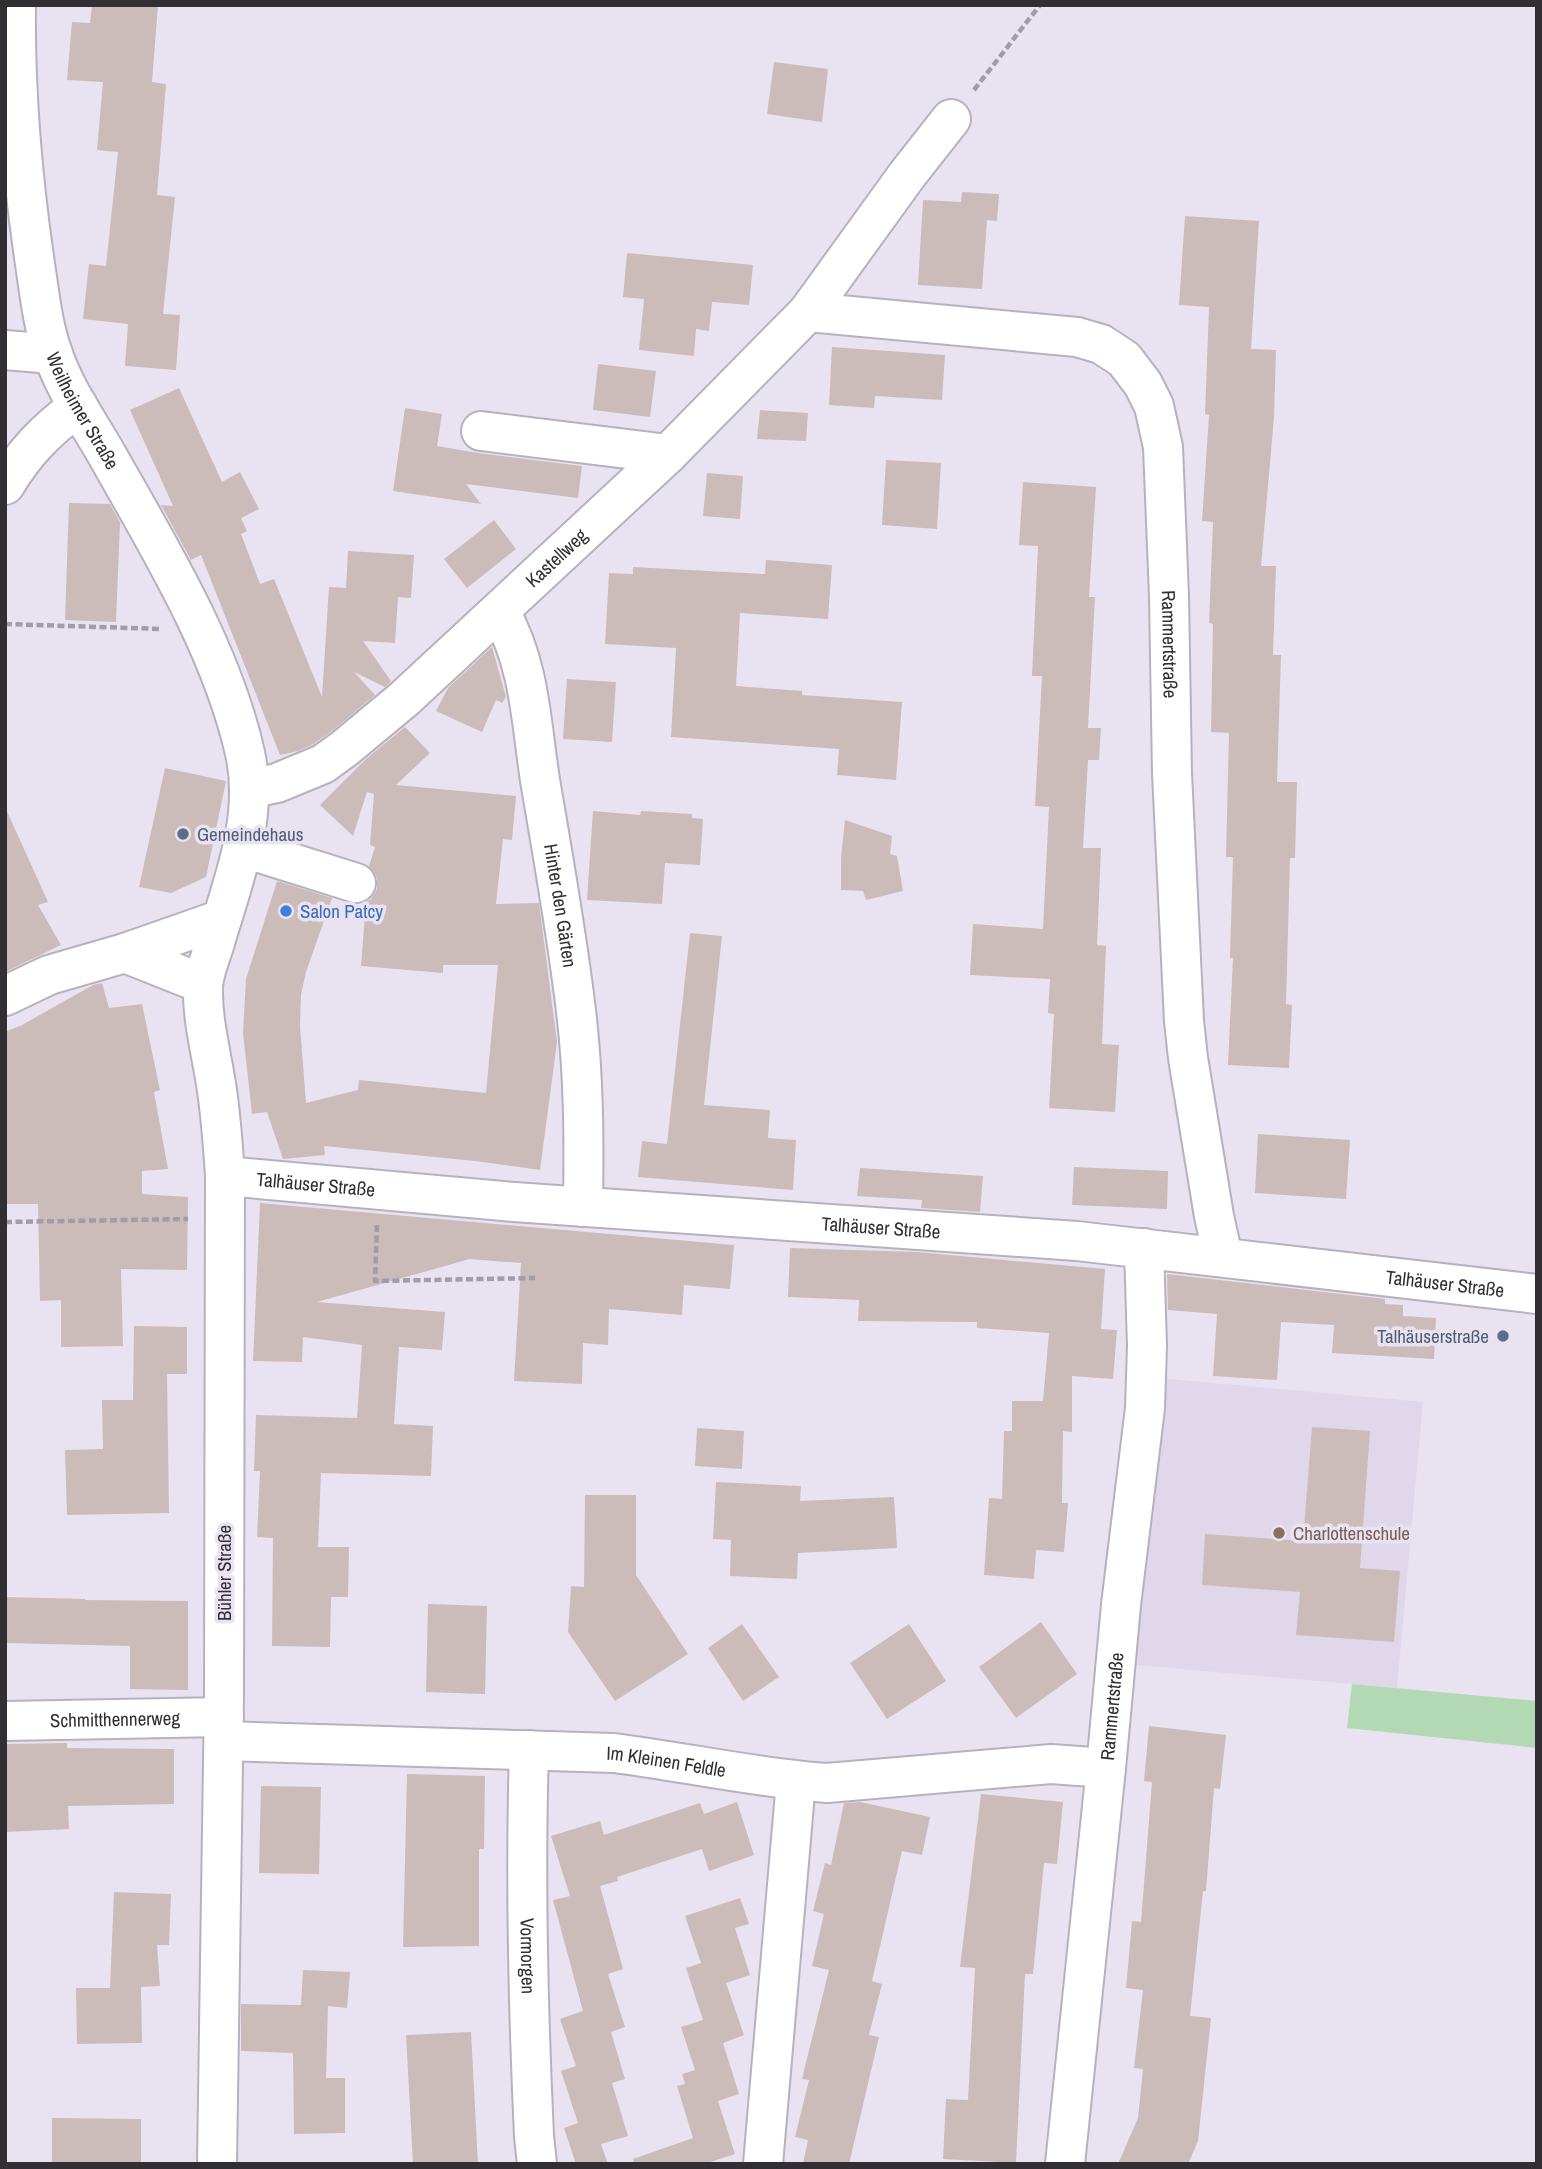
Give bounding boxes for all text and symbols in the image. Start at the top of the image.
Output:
street label: Weilheimer Straße [40,348,126,474]
street label: Kastellweg [520,522,593,593]
street label: Rammertstraße [1156,590,1184,699]
place label: Gemeindehaus [197,821,304,847]
marker: Gemeindehaus [175,826,191,842]
street label: Hinter den Gärten [538,842,583,969]
place label: Salon Patcy [300,898,383,924]
marker: Salon Patcy [278,903,294,919]
street label: Talhäuser Straße [255,1166,376,1202]
street label: Talhäuser Straße [821,1210,941,1245]
street label: Talhäuser Straße [1384,1264,1506,1303]
place label: Talhäuserstraße [1377,1323,1489,1349]
marker: Talhäuserstraße [1495,1328,1511,1344]
place label: Charlottenschule [1293,1520,1410,1546]
street label: Bühler Straße [211,1525,237,1621]
marker: Charlottenschule [1271,1525,1287,1541]
street label: Rammertstraße [1094,1651,1130,1761]
street label: Schmitthennerweg [50,1705,181,1733]
street label: Im Kleinen Feldle [606,1740,728,1783]
street label: Vormorgen [514,1918,542,1994]

